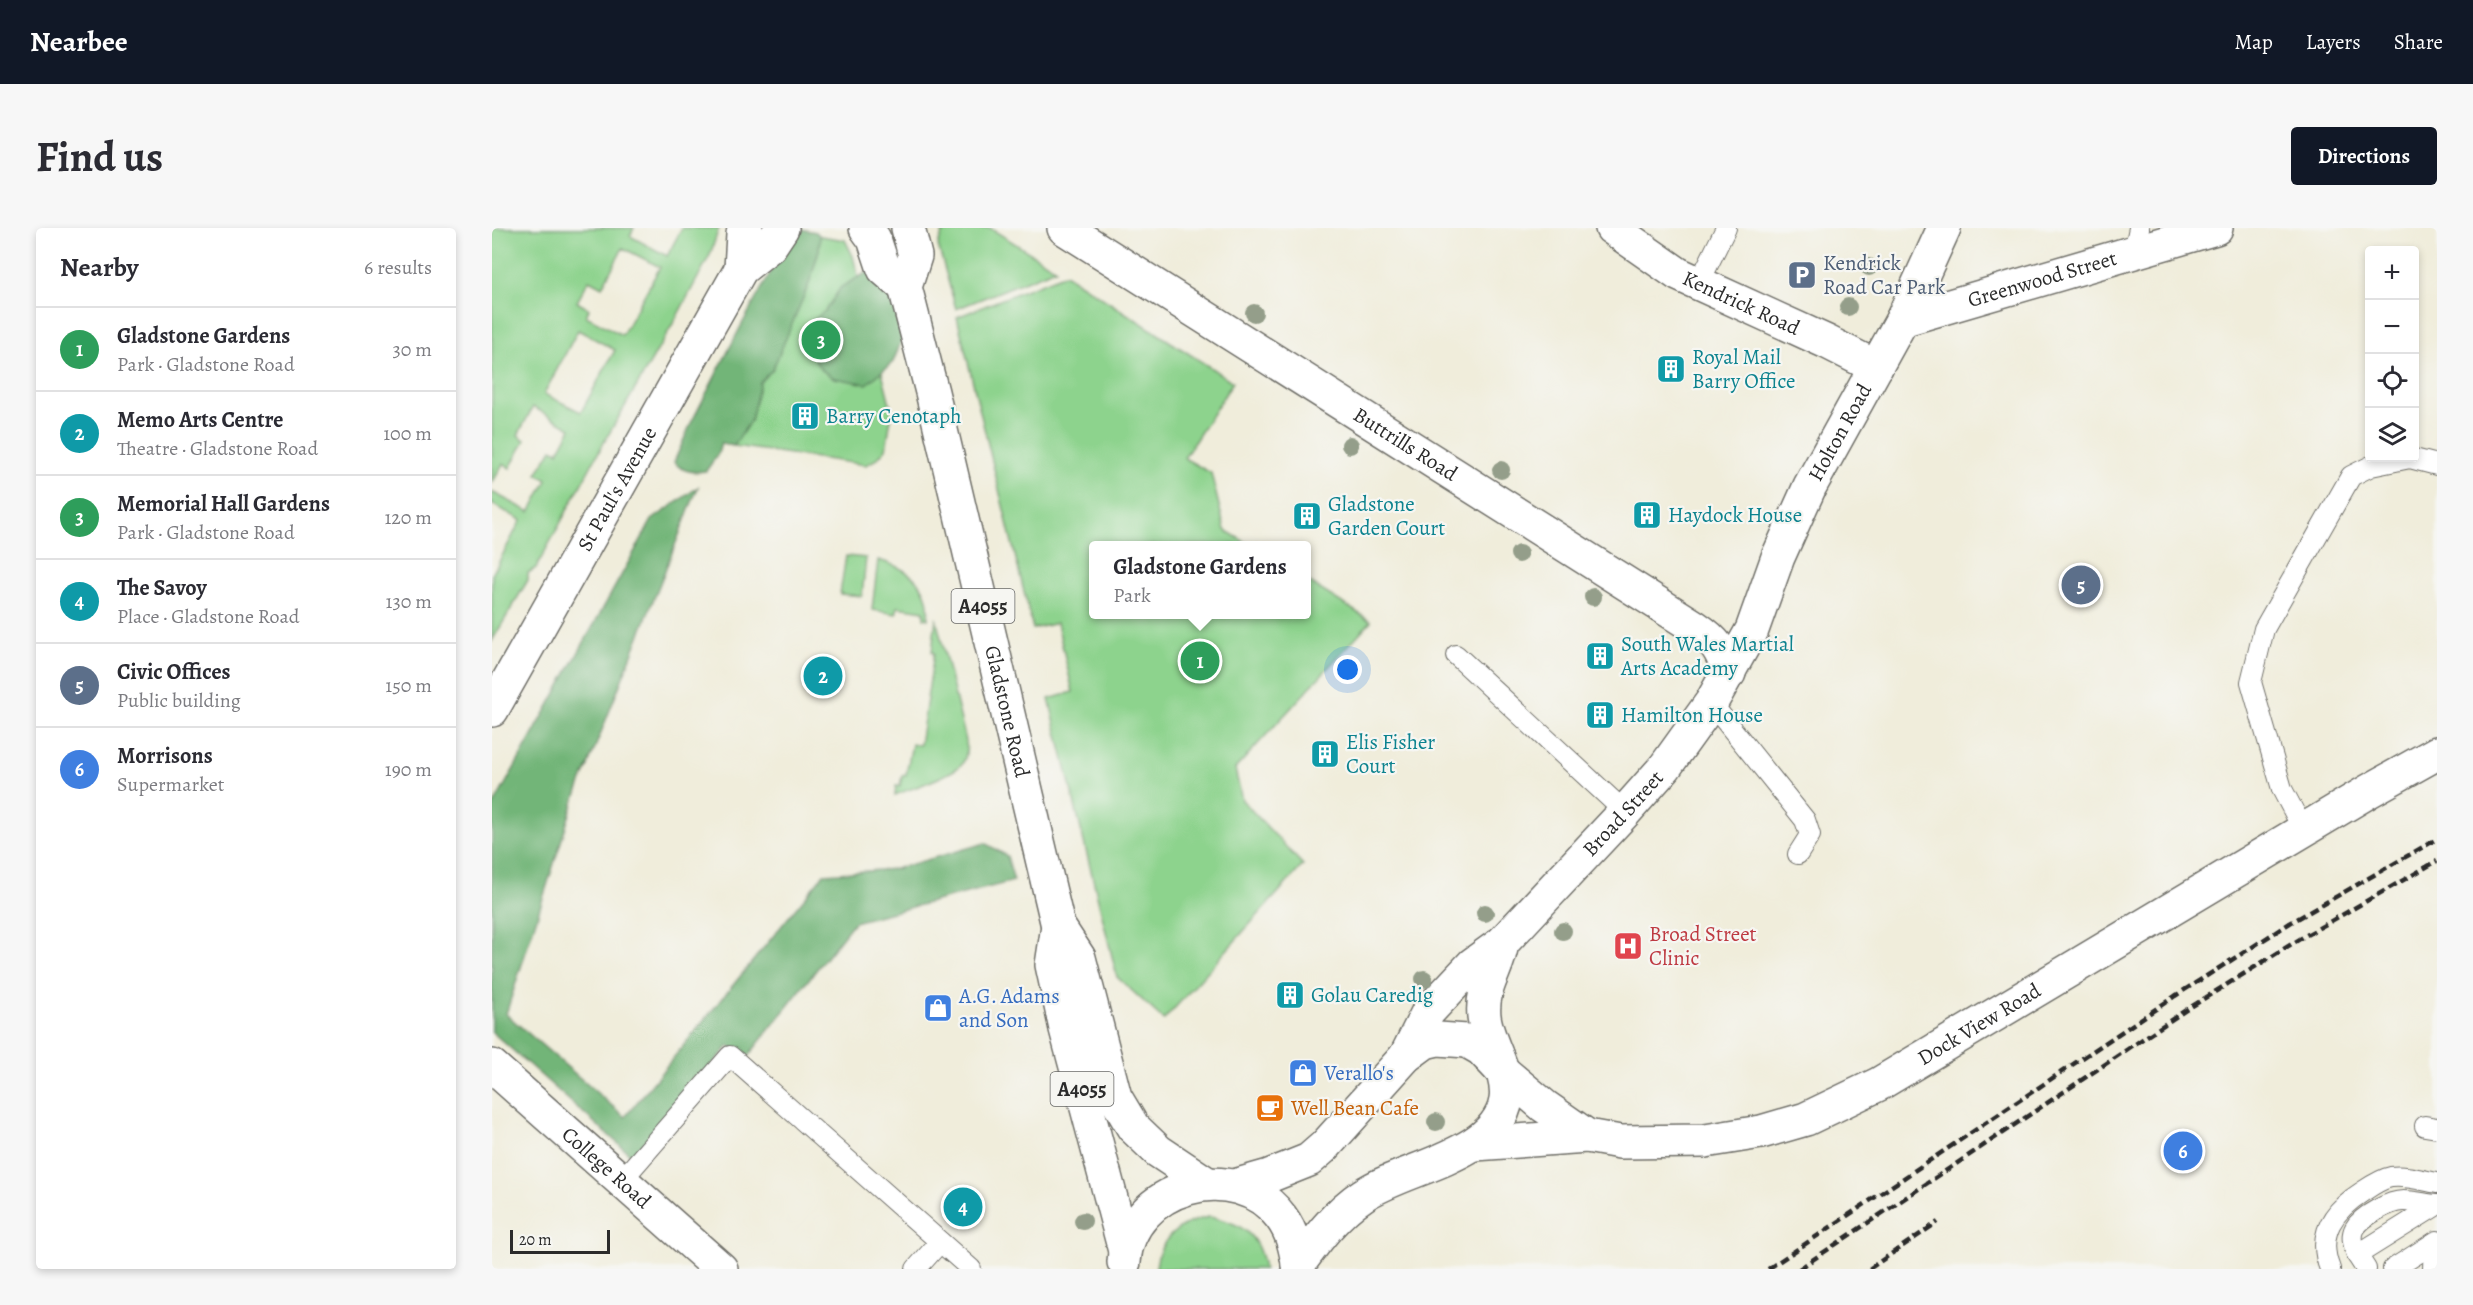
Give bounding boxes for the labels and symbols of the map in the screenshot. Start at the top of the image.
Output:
street label: Greenwood Street [1964,244,2120,314]
place label: Kendrick Road Car Park [1823,249,1946,301]
parking icon: Kendrick Road Car Park [1786,259,1818,291]
street label: Kendrick Road [1678,264,1805,342]
pin: 3 [802,318,840,362]
place label: Royal Mail Barry Office [1692,343,1795,395]
building icon: Royal Mail Barry Office [1655,353,1687,385]
street label: Holton Road [1801,378,1878,486]
building icon: Barry Cenotaph [789,400,821,432]
street label: Buttrills Road [1348,400,1464,488]
place label: Barry Cenotaph [826,402,961,430]
street label: St Paul's Avenue [571,422,663,556]
place label: Gladstone Garden Court [1328,490,1445,542]
building icon: Haydock House [1631,499,1663,531]
building icon: Gladstone Garden Court [1291,500,1323,532]
place label: Haydock House [1668,501,1802,529]
pin: 5 [2062,562,2100,608]
road number: A4055 [952,589,1014,623]
place label: South Wales Martial Arts Academy [1620,630,1794,682]
pin: 1 [1180,638,1220,684]
building icon: South Wales Martial Arts Academy [1584,640,1616,672]
street label: Gladstone Road [978,643,1037,781]
pin: 2 [804,654,842,698]
your location [1333,655,1362,684]
building icon: Hamilton House [1584,699,1616,731]
place label: Hamilton House [1621,701,1763,729]
place label: Elis Fisher Court [1346,728,1435,780]
building icon: Elis Fisher Court [1309,738,1341,770]
street label: Broad Street [1576,764,1670,863]
place label: Broad Street Clinic [1649,920,1757,972]
hospital icon: Broad Street Clinic [1612,930,1644,962]
street label: Dock View Road [1912,976,2046,1072]
building icon: Golau Caredig [1274,979,1306,1011]
place label: Golau Caredig [1311,981,1434,1009]
place label: A.G. Adams and Son [958,982,1060,1034]
shop icon: A.G. Adams and Son [922,992,954,1024]
shop icon: Verallo's [1287,1057,1319,1089]
place label: Verallo's [1323,1059,1394,1087]
road number: A4055 [1050,1072,1114,1106]
cafe icon: Well Bean Cafe [1254,1092,1286,1124]
place label: Well Bean Cafe [1290,1094,1419,1122]
street label: College Road [556,1120,658,1215]
pin: 6 [2164,1128,2202,1174]
pin: 4 [944,1184,982,1230]
scale bar [510,1227,610,1254]

